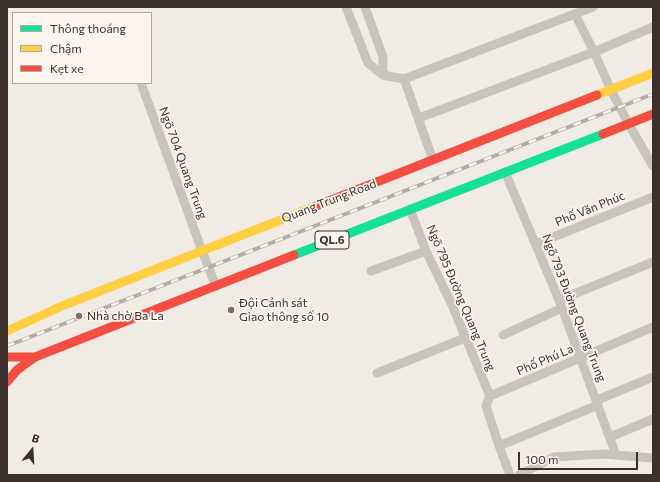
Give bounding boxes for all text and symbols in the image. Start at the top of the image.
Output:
legend [12,12,152,84]
text: Thông thoáng [50,21,126,35]
text: Chậm [50,41,82,55]
text: Kẹt xe [50,61,84,75]
street label: Ngõ 704 Quang Trung [156,105,210,221]
street label: Quang Trung Road [280,176,378,226]
street label: Phố Văn Phúc [553,188,627,230]
street label: Ngõ 795 Đường Quang Trung [424,223,498,373]
road number: QL.6 [315,231,349,249]
street label: Ngõ 793 Đường Quang Trung [539,232,609,384]
place label: Đội Cảnh sát Giao thông số 10 [239,296,329,324]
marker: Đội Cảnh sát Giao thông số 10 [226,305,236,315]
place label: Nhà chờ Ba La [87,309,164,323]
marker: Nhà chờ Ba La [74,311,84,321]
street label: Phố Phú La [514,342,576,378]
north arrow [12,430,52,470]
text: B [30,431,41,445]
scale bar [520,444,640,470]
text: 100 m [525,452,559,466]

